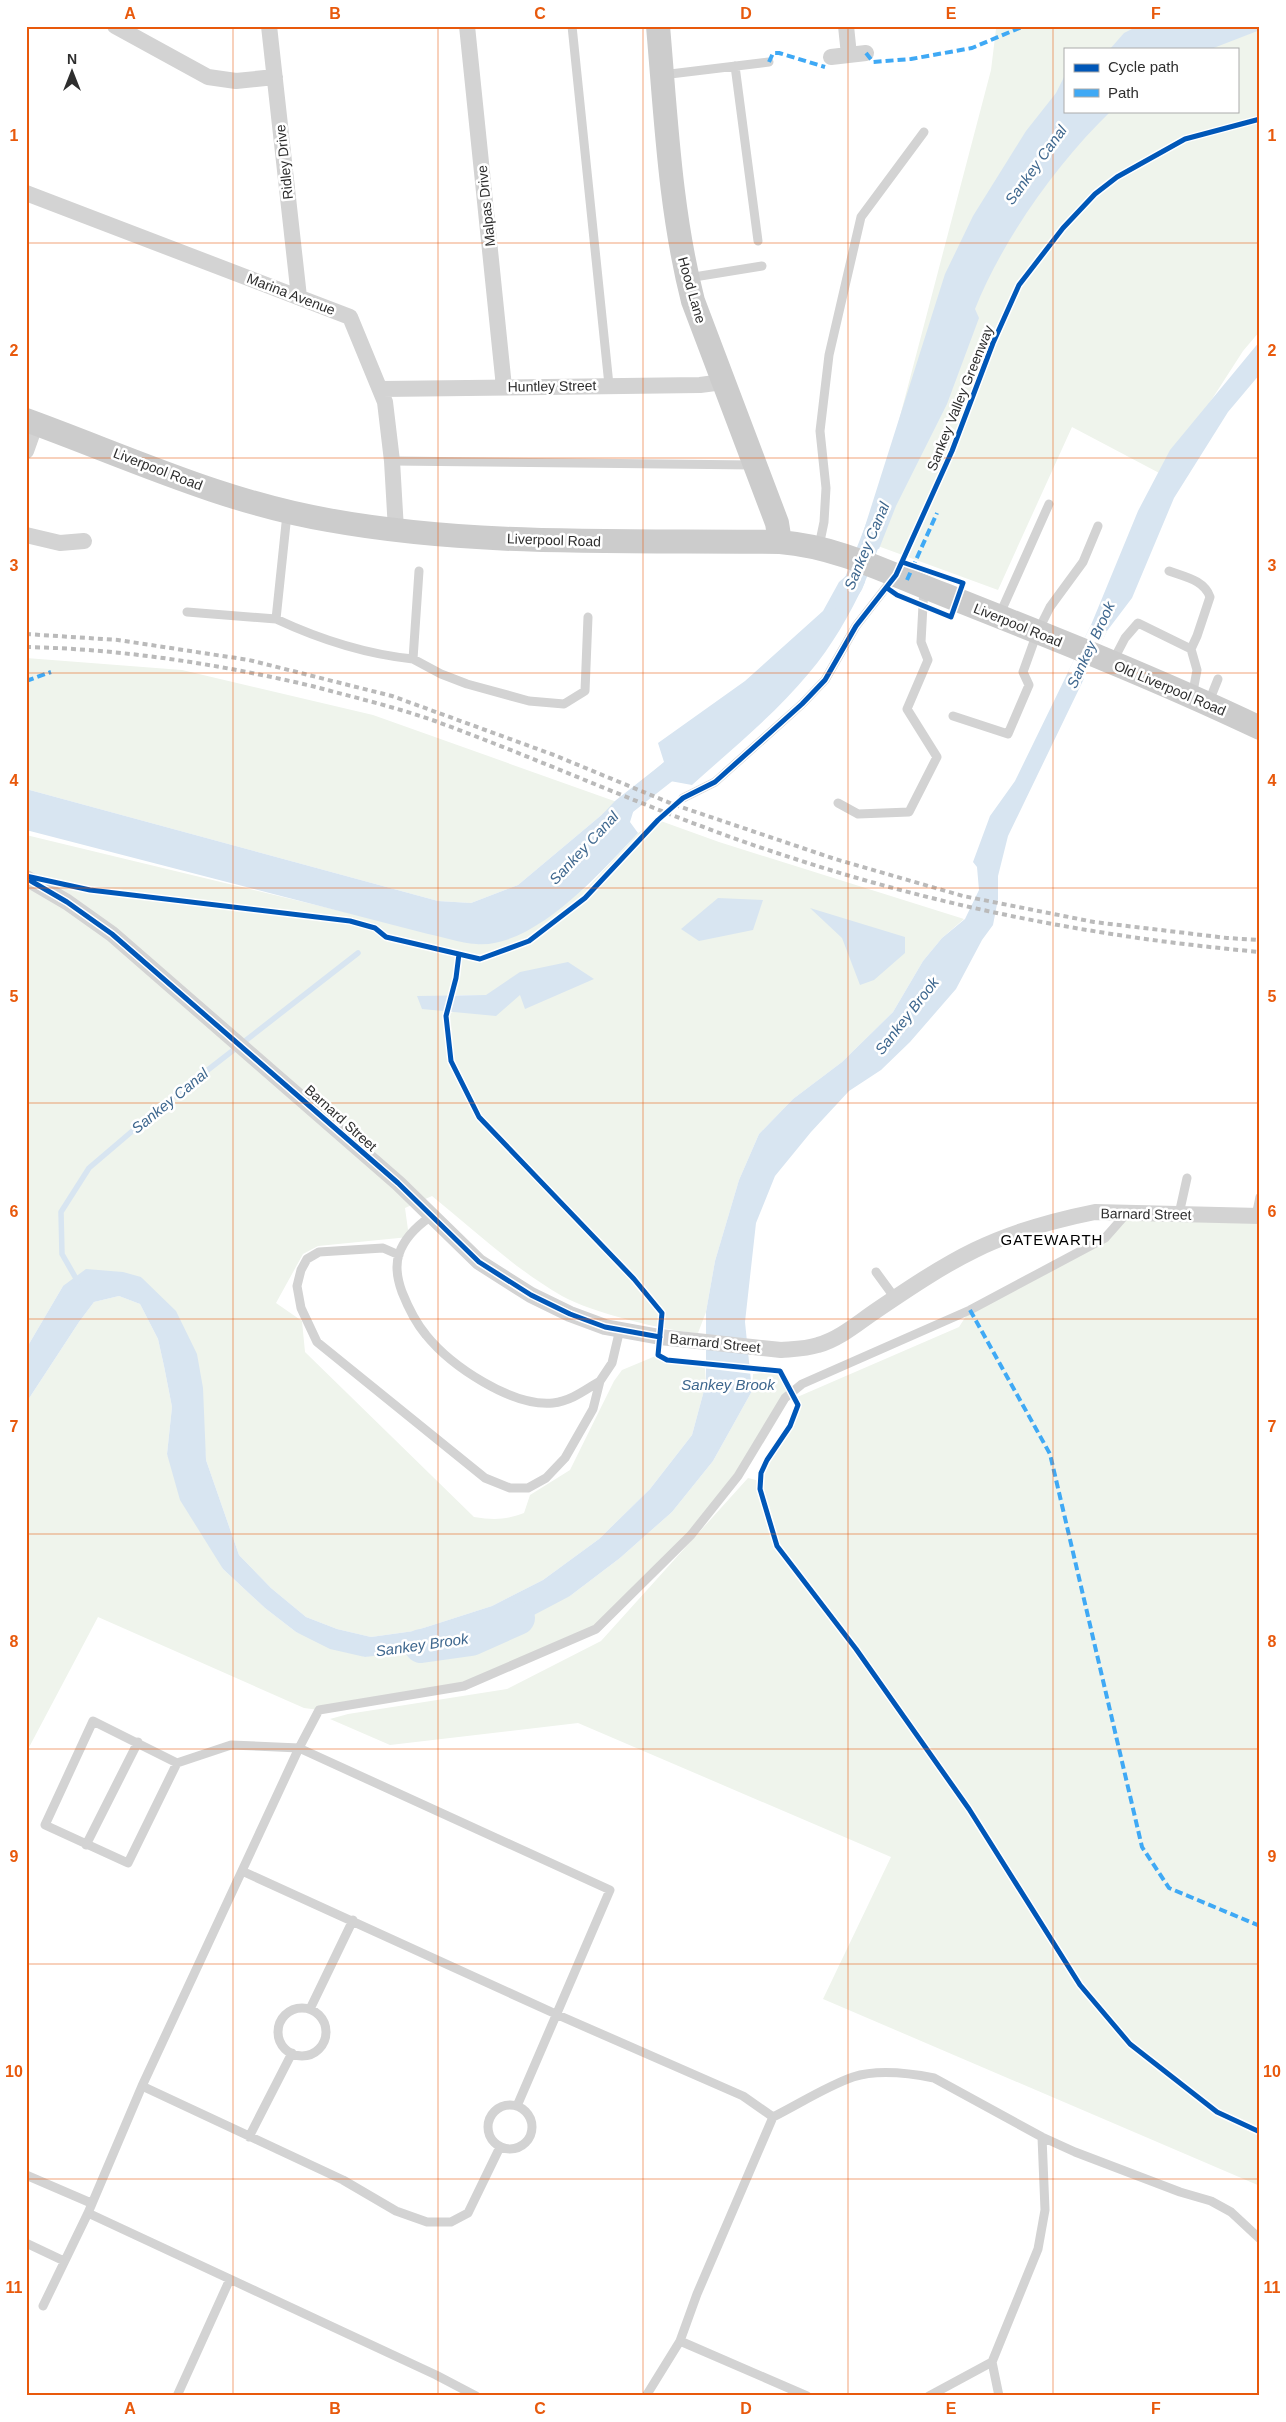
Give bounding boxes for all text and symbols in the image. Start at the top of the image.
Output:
text: A [124,5,136,22]
text: B [329,5,341,22]
text: C [534,5,546,22]
text: D [740,5,752,22]
text: E [946,5,957,22]
text: F [1151,5,1161,22]
north arrow [48,48,98,98]
legend [1064,48,1238,112]
text: N [67,51,77,67]
text: Cycle path [1108,58,1179,75]
text: Path [1108,84,1139,101]
water label: Sankey Canal [1001,121,1070,207]
street label: Ridley Drive [272,123,296,200]
text: 1 [10,127,19,144]
text: 1 [1268,127,1277,144]
street label: Malpas Drive [474,164,498,247]
street label: Hood Lane [675,255,709,325]
street label: Marina Avenue [245,270,338,318]
street label: Sankey Valley Greenway [923,323,997,473]
text: 2 [10,342,19,359]
text: 2 [1268,342,1277,359]
street label: Huntley Street [508,377,597,395]
street label: Liverpool Road [111,445,205,493]
water label: Sankey Canal [840,499,893,592]
street label: Liverpool Road [507,530,601,550]
text: 3 [10,557,19,574]
text: 3 [1268,557,1277,574]
water label: Sankey Brook [1063,598,1119,691]
street label: Liverpool Road [971,600,1065,650]
street label: Old Liverpool Road [1112,657,1228,719]
text: 4 [10,772,19,789]
text: 4 [1268,772,1277,789]
water label: Sankey Canal [546,807,622,888]
water label: Sankey Brook [871,972,943,1058]
text: 5 [10,988,19,1005]
text: 5 [1268,988,1277,1005]
water label: Sankey Canal [128,1064,212,1137]
street label: Barnard Street [302,1082,380,1154]
text: 6 [10,1203,19,1220]
text: 6 [1268,1203,1277,1220]
street label: Barnard Street [1100,1205,1192,1223]
district label: GATEWARTH [1001,1231,1103,1248]
street label: Barnard Street [669,1330,761,1356]
water label: Sankey Brook [681,1376,776,1393]
text: 7 [10,1418,19,1435]
text: 7 [1268,1418,1277,1435]
water label: Sankey Brook [375,1629,471,1659]
text: 8 [10,1633,19,1650]
text: 8 [1268,1633,1277,1650]
text: 9 [10,1848,19,1865]
text: 9 [1268,1848,1277,1865]
text: 10 [5,2063,23,2080]
text: 10 [1263,2063,1281,2080]
text: 11 [6,2279,23,2296]
text: 11 [1264,2279,1281,2296]
text: A [124,2400,136,2417]
text: B [329,2400,341,2417]
text: C [534,2400,546,2417]
text: D [740,2400,752,2417]
text: E [946,2400,957,2417]
text: F [1151,2400,1161,2417]

